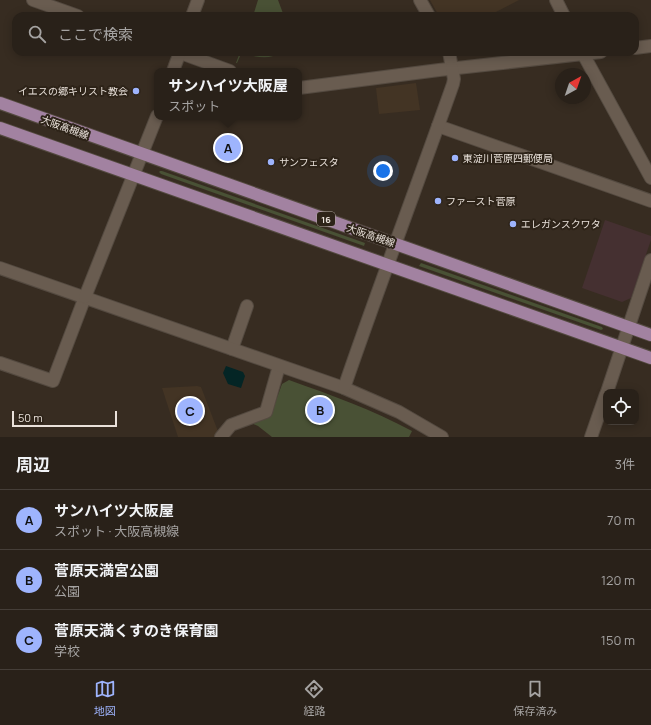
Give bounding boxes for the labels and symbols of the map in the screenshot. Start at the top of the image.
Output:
north arrow [555,68,591,104]
place label: イエスの郷キリスト教会 [18,84,128,98]
marker: イエスの郷キリスト教会 [131,86,141,96]
street label: 大阪高槻線 [39,112,91,142]
pin: A [215,133,241,163]
place label: 東淀川菅原四郵便局 [463,151,553,165]
marker: 東淀川菅原四郵便局 [450,153,460,163]
place label: サンフェスタ [279,155,339,169]
marker: サンフェスタ [266,157,276,167]
your location [373,161,393,181]
place label: ファースト菅原 [446,194,516,208]
marker: ファースト菅原 [433,196,443,206]
road number: 16 [317,212,335,226]
place label: エレガンスクワタ [521,217,601,231]
marker: エレガンスクワタ [508,219,518,229]
street label: 大阪高槻線 [345,220,397,250]
pin: B [307,395,333,425]
pin: C [177,396,203,426]
scale bar [12,409,117,428]

